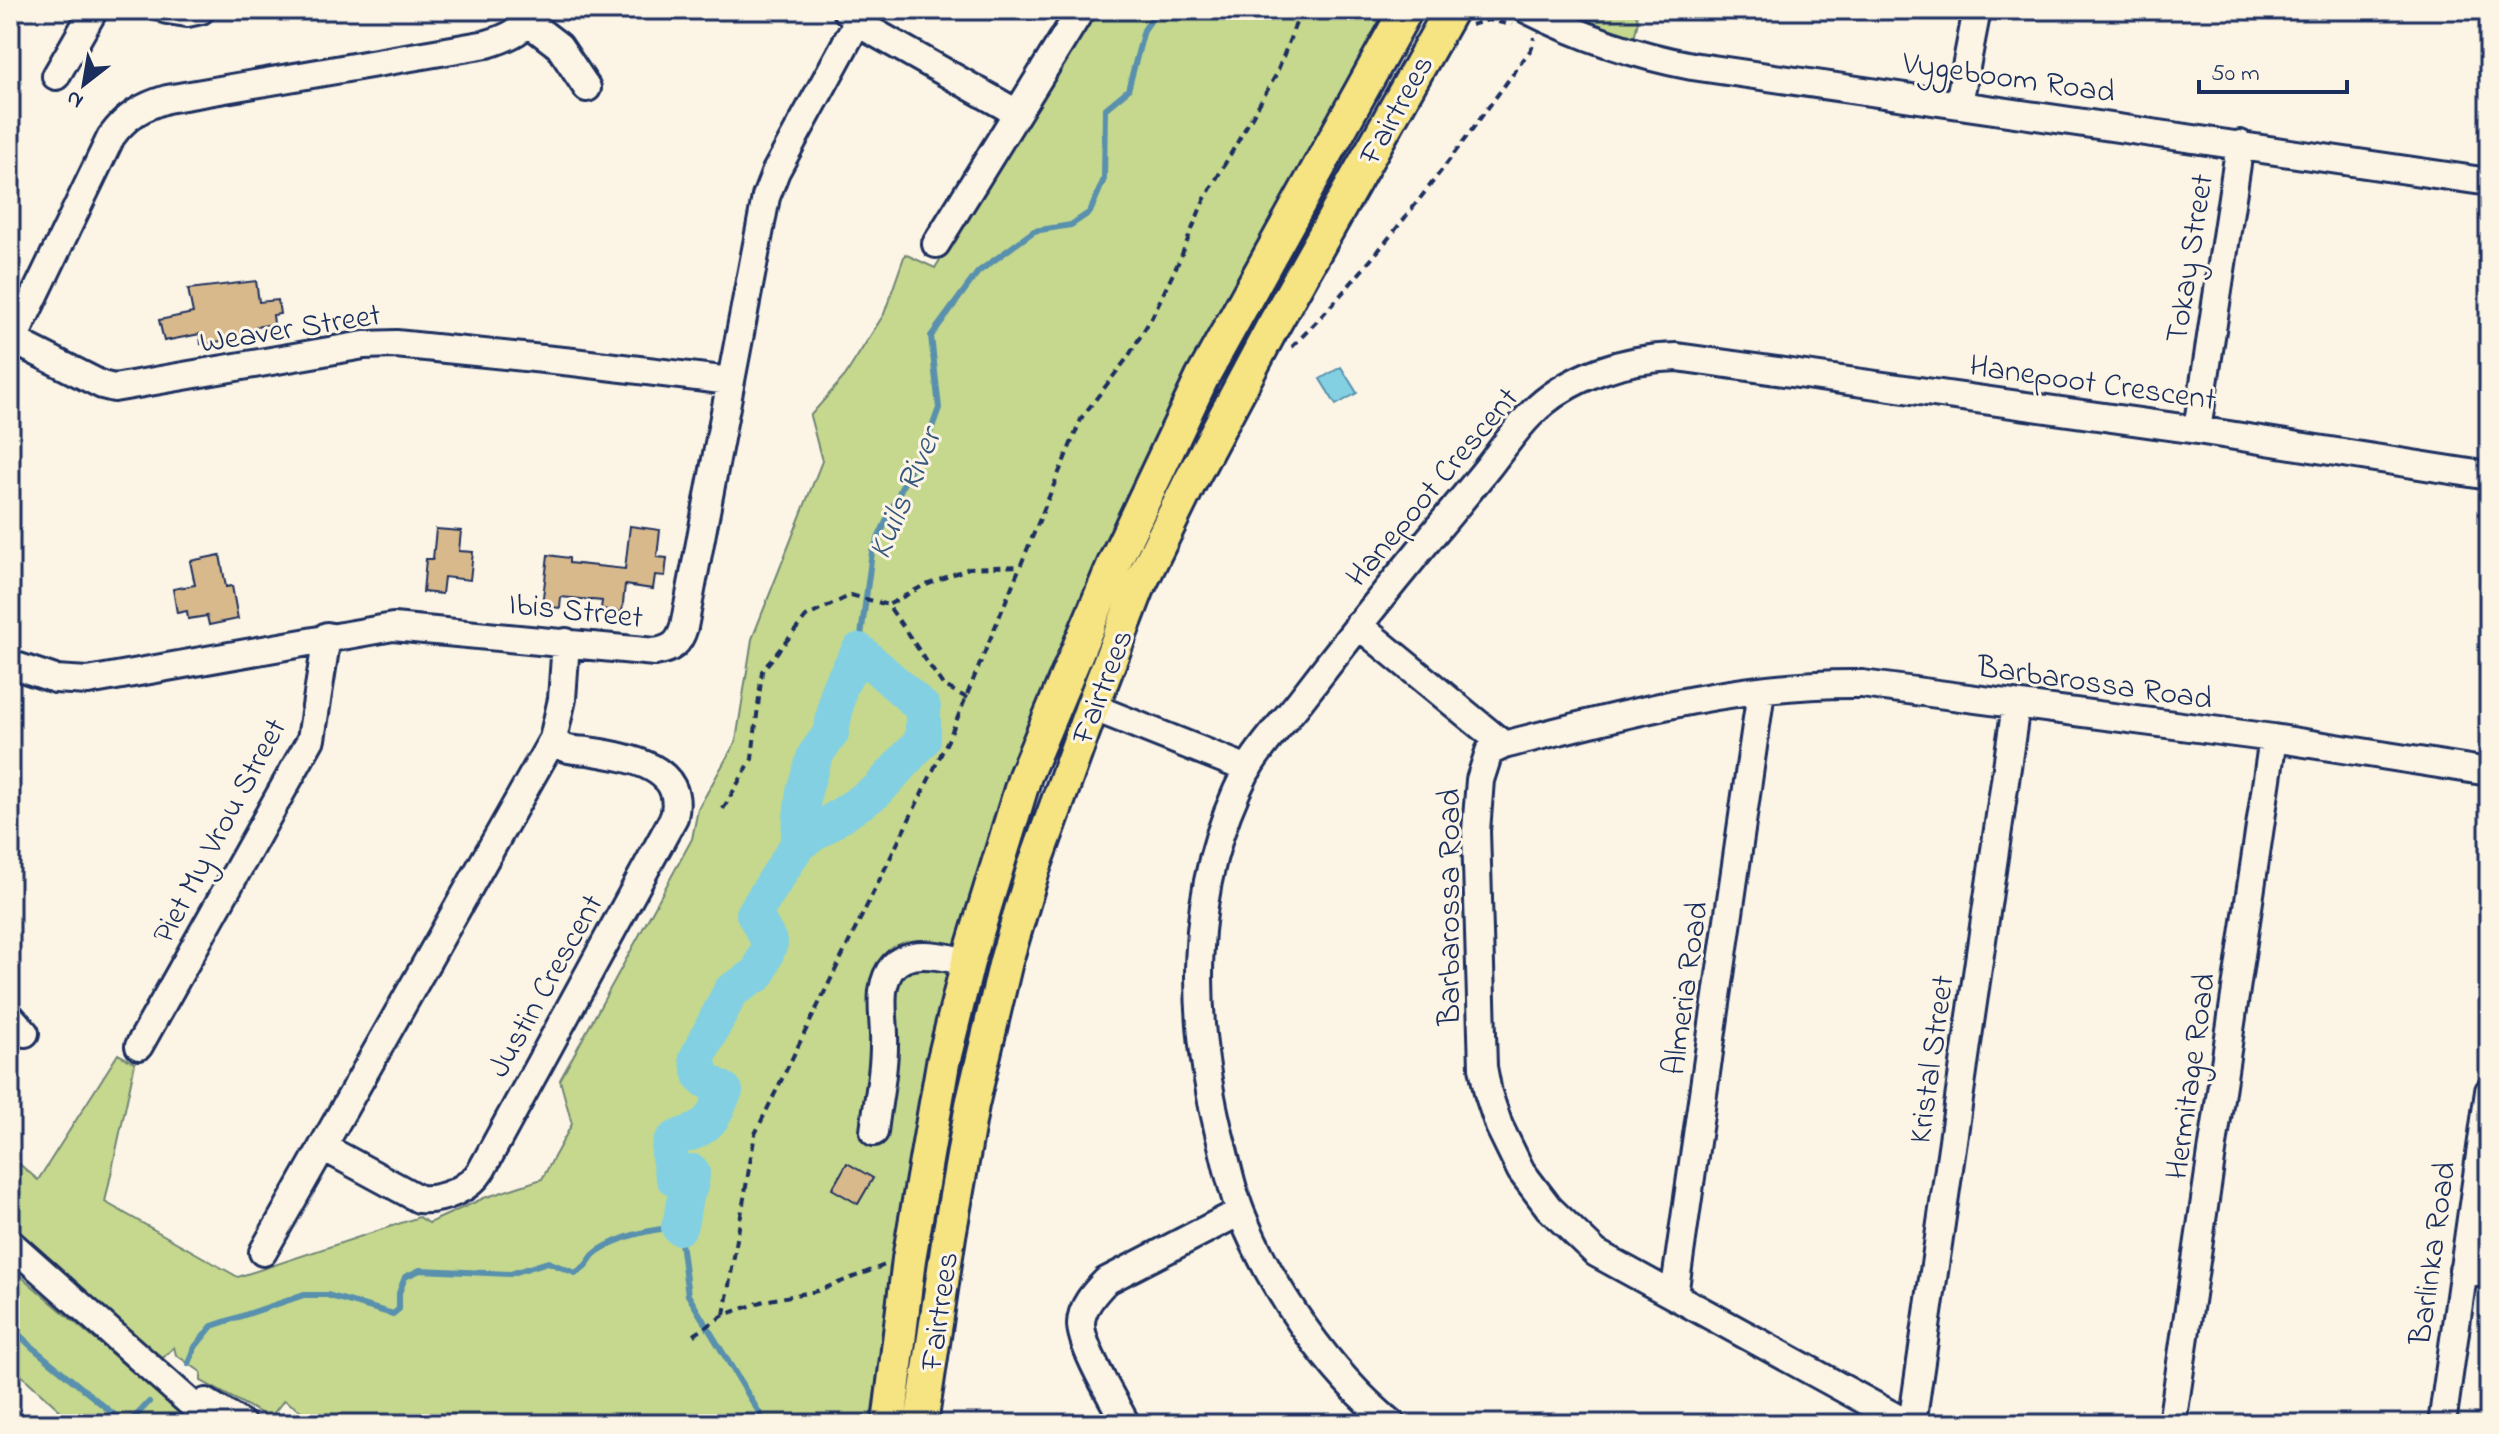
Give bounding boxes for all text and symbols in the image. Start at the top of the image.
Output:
street label: Vygeboom Road [1898,41,2118,118]
north arrow [44,44,124,124]
scale bar [2199,44,2347,94]
street label: Fairtrees [1348,47,1448,175]
text: 50 m [2211,57,2260,92]
text: N [61,81,90,116]
street label: Tokay Street [2155,170,2228,346]
street label: Weaver Street [197,293,385,368]
street label: Hanepoot Crescent [1966,344,2219,425]
street label: Hanepoot Crescent [1336,378,1532,599]
water label: Kuils River [857,417,958,568]
street label: Ibis Street [506,582,646,643]
street label: Fairtrees [1061,623,1148,752]
street label: Barbarossa Road [1973,645,2215,724]
street label: Piet My Vrou Street [142,710,300,953]
street label: Barbarossa Road [1428,789,1475,1026]
street label: Justin Crescent [477,886,617,1087]
street label: Almeria Road [1652,899,1723,1078]
street label: Hermitage Road [2155,970,2230,1183]
street label: Kristal Street [1898,972,1969,1147]
street label: Barlinka Road [2398,1159,2471,1349]
street label: Fairtrees [910,1249,973,1375]

